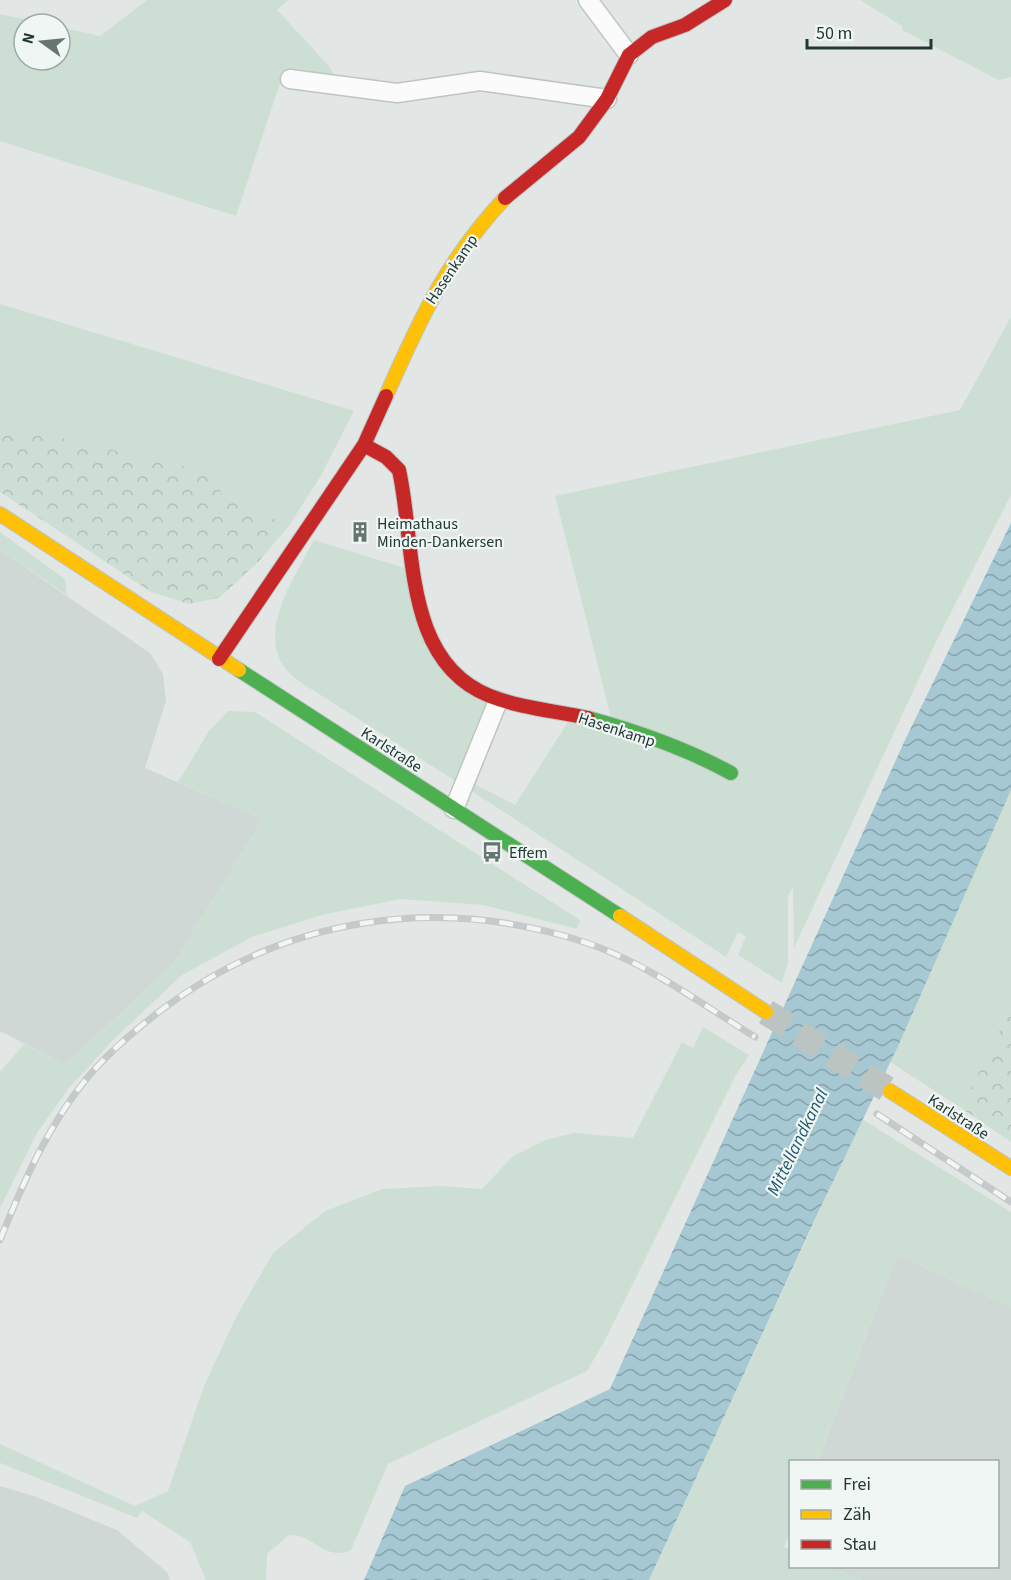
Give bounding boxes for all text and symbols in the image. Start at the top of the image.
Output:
north arrow [12,12,72,72]
scale bar [807,12,932,50]
text: 50 m [816,21,852,46]
text: N [16,30,40,46]
street label: Hasenkamp [420,230,483,309]
place label: Heimathaus Minden-Dankersen [377,513,503,553]
building icon: Heimathaus Minden-Dankersen [348,520,372,544]
street label: Hasenkamp [575,707,658,753]
street label: Karlstraße [356,722,426,778]
bus stop icon: Effem [480,840,504,864]
place label: Effem [509,842,548,864]
water label: Mittellandkanal [761,1084,834,1200]
street label: Karlstraße [923,1089,993,1145]
legend [789,1460,999,1568]
text: Frei [843,1472,871,1497]
text: Zäh [843,1502,871,1527]
text: Stau [843,1532,877,1557]

